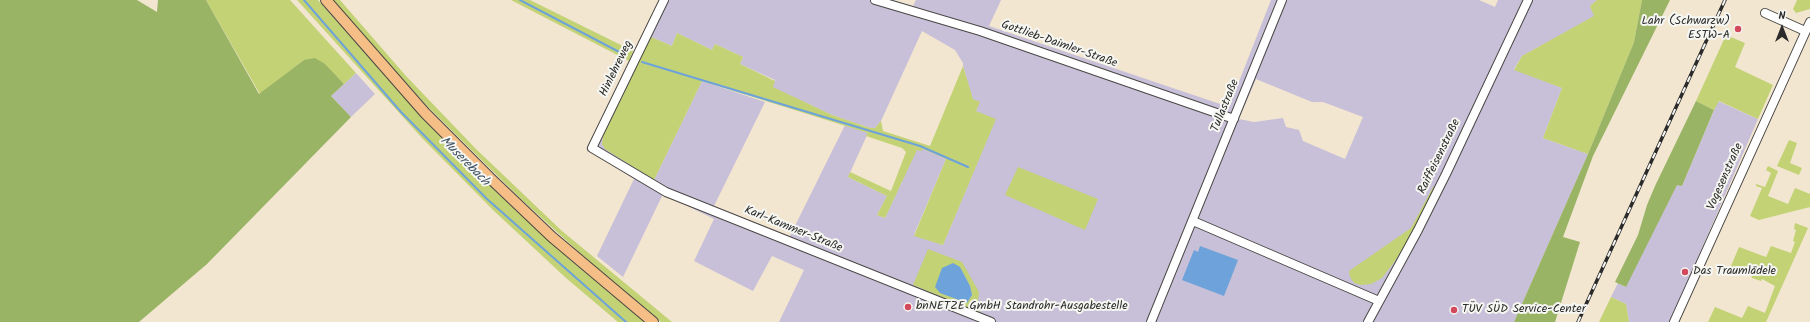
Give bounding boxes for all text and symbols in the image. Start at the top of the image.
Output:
text: N [1779,7,1785,25]
north arrow [1762,8,1802,48]
place label: Lahr (Schwarzw) ESTW-A [1642,15,1730,43]
street label: Gottlieb-Daimler-Straße [999,18,1119,72]
marker: Lahr (Schwarzw) ESTW-A [1733,24,1743,34]
street label: Hinlehreweg [597,39,637,99]
street label: Tullastraße [1209,78,1243,134]
street label: Raiffeisenstraße [1416,117,1464,197]
water label: Muserebach [436,134,492,190]
street label: Vogesenstraße [1705,141,1747,213]
street label: Karl-Kammer-Straße [742,204,844,256]
place label: Das Traumlädele [1693,265,1776,279]
marker: Das Traumlädele [1680,267,1690,277]
place label: bnNETZE GmbH Standrohr-Ausgabestelle [916,300,1128,314]
marker: bnNETZE GmbH Standrohr-Ausgabestelle [903,302,913,312]
place label: TÜV SÜD Service-Center [1462,303,1586,317]
marker: TÜV SÜD Service-Center [1449,305,1459,315]

